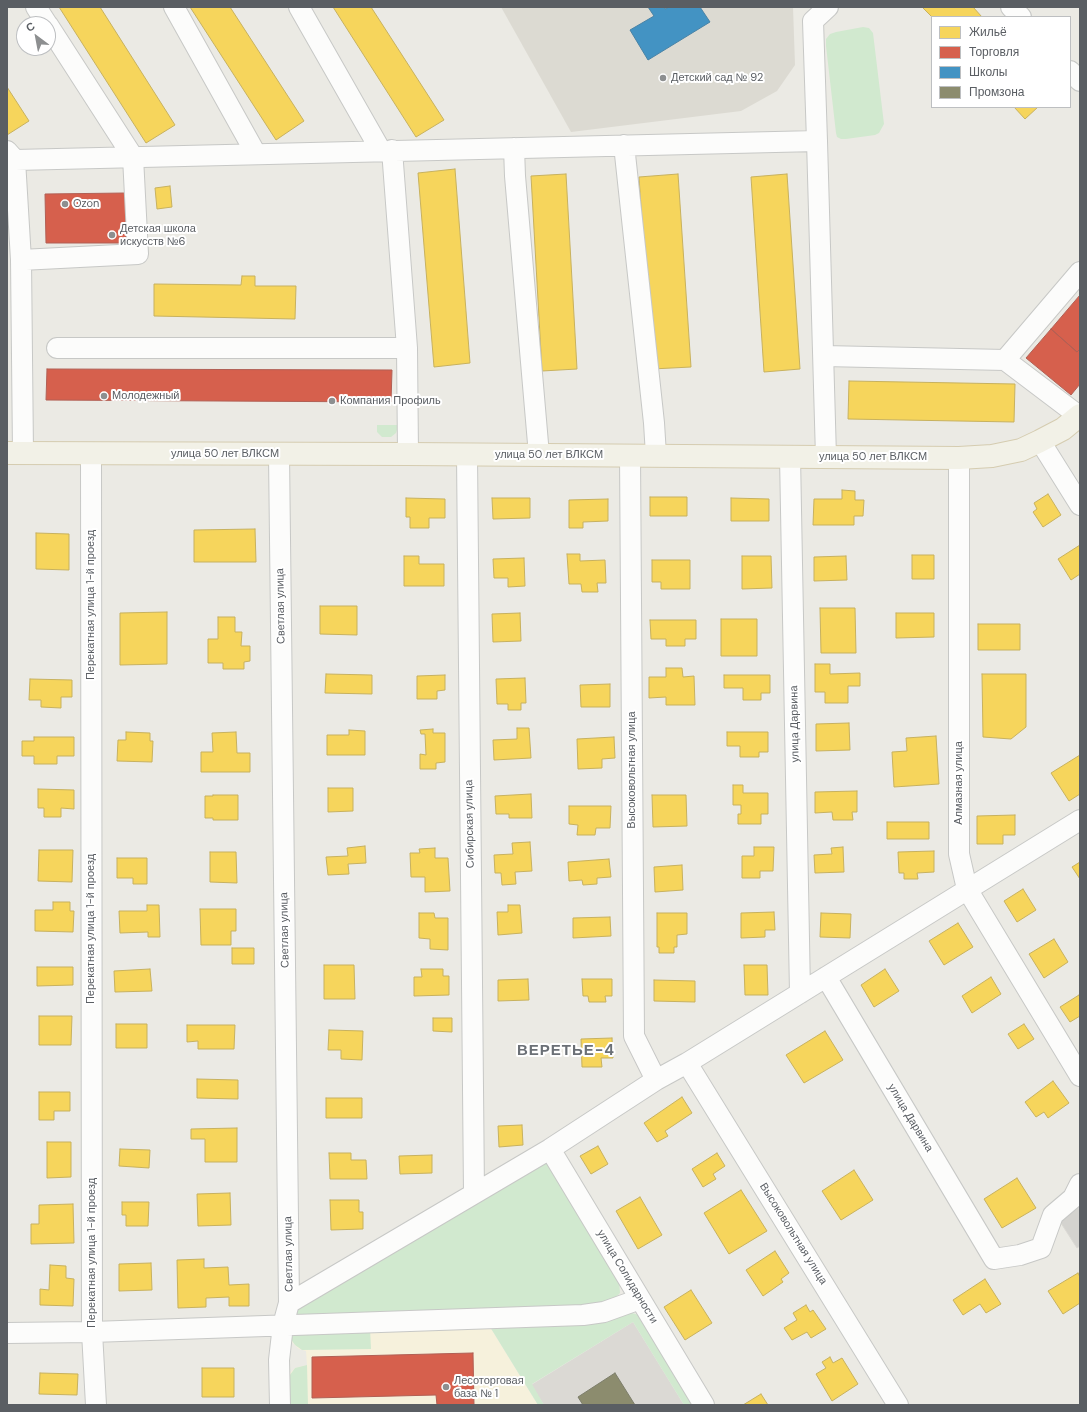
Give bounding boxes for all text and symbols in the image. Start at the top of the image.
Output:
north arrow [16,16,56,56]
legend [931,16,1071,108]
text: С [23,19,37,35]
text: Жильё [969,24,1007,40]
text: Торговля [969,44,1019,60]
text: Школы [969,64,1007,80]
place label: Детский сад № 92 [671,71,763,85]
marker: Детский сад № 92 [658,73,668,83]
text: Промзона [969,84,1024,100]
place label: Ozon [73,197,99,211]
marker: Ozon [60,199,70,209]
place label: Детская школа искусств №6 [120,222,196,248]
marker: Детская школа искусств №6 [107,230,117,240]
place label: Молодежный [112,389,179,403]
marker: Молодежный [99,391,109,401]
place label: Компания Профиль [340,394,441,408]
marker: Компания Профиль [327,396,337,406]
street label: улица 50 лет ВЛКСМ [171,447,279,461]
street label: улица 50 лет ВЛКСМ [495,448,603,462]
street label: улица 50 лет ВЛКСМ [819,450,927,464]
street label: Перекатная улица 1-й проезд [84,530,98,680]
street label: Светлая улица [274,568,288,644]
street label: улица Дарвина [788,685,802,763]
street label: Высоковольтная улица [625,711,639,829]
street label: Алмазная улица [952,741,966,825]
street label: Сибирская улица [463,780,477,868]
street label: Перекатная улица 1-й проезд [84,854,98,1004]
street label: Светлая улица [278,892,292,968]
district label: ВЕРЕТЬЕ-4 [517,1042,615,1060]
street label: улица Дарвина [885,1082,935,1154]
street label: Перекатная улица 1-й проезд [85,1178,99,1328]
street label: Высоковольтная улица [756,1181,830,1287]
street label: Светлая улица [282,1216,296,1292]
street label: улица Солидарности [594,1228,660,1326]
place label: Лесоторговая база № 1 [454,1374,524,1400]
marker: Лесоторговая база № 1 [441,1382,451,1392]

